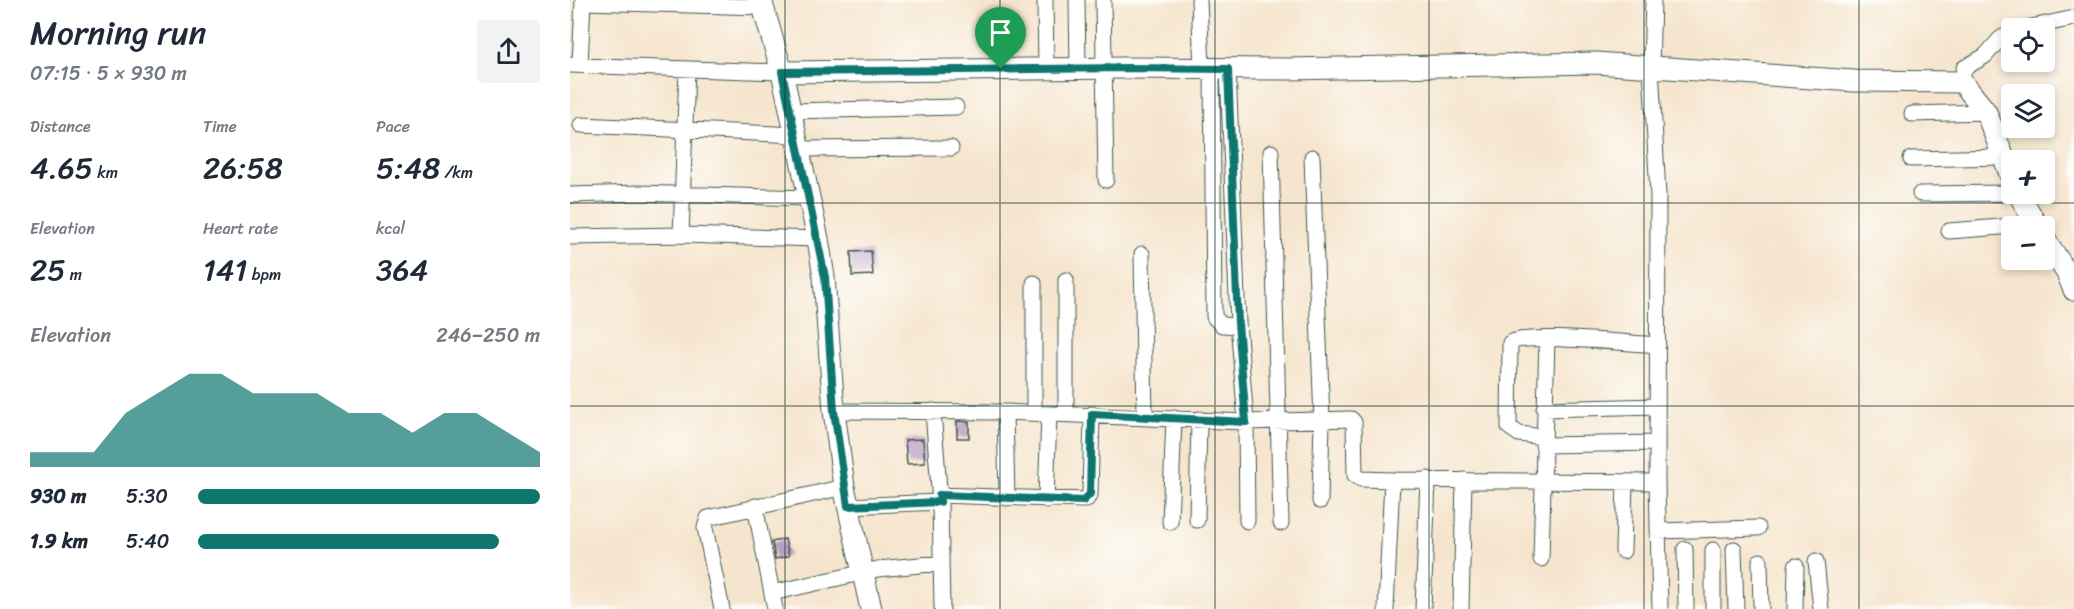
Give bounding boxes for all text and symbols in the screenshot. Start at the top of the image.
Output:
text: Morning run [30,4,206,62]
pin [975,7,1026,69]
icon: arrive [984,16,1017,49]
map controls [2001,18,2055,270]
button: locate [2001,18,2055,72]
button: share [477,20,540,83]
text: 07:15 · 5 × 930 m [30,56,187,91]
button: layers [2001,84,2055,138]
text: Distance [30,112,91,141]
text: Time [203,112,237,141]
text: Pace [376,112,410,141]
text: 4.65 [30,141,93,195]
text: 26:58 [203,141,283,195]
text: 5:48 [376,141,440,195]
button: + [2001,150,2055,204]
text: km [93,158,118,187]
text: /km [440,158,473,187]
text: Elevation [30,214,95,243]
text: Heart rate [203,214,278,243]
text: kcal [376,214,405,243]
button: − [2001,216,2055,270]
text: 25 [30,243,66,297]
text: 141 [203,243,248,297]
text: 364 [376,243,428,297]
text: m [66,260,82,289]
text: bpm [248,260,281,289]
text: Elevation [30,318,111,353]
text: 246–250 m [436,318,540,353]
text: 930 m [30,479,86,514]
text: 5:30 [126,479,168,514]
text: 1.9 km [30,524,88,559]
text: 5:40 [126,524,169,559]

